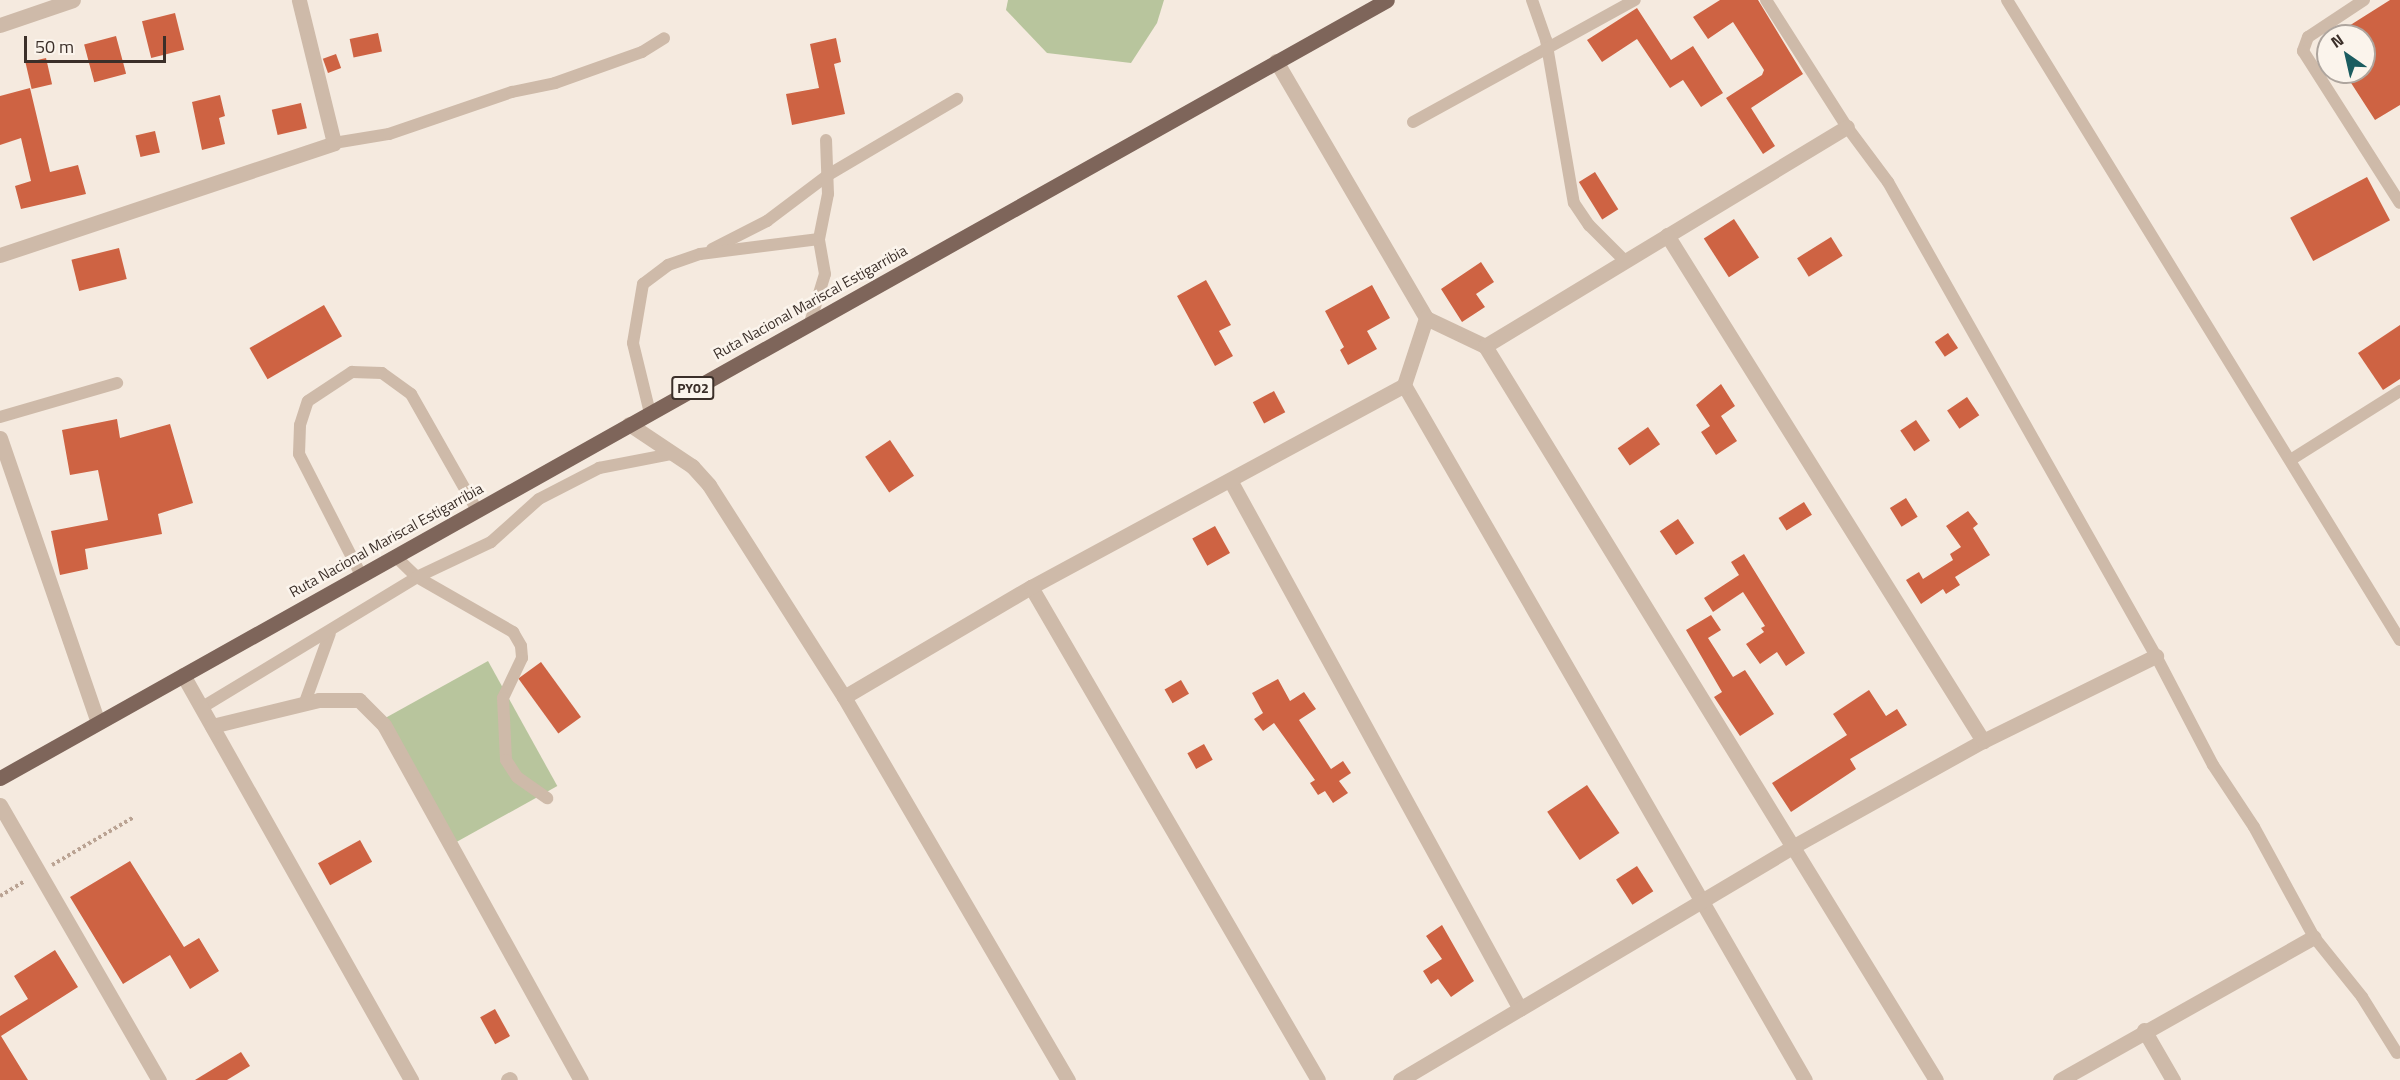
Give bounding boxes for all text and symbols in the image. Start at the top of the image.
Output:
scale bar [27,24,170,62]
north arrow [2316,24,2376,84]
text: N [2326,28,2348,54]
text: 50 m [35,33,74,60]
street label: Ruta Nacional Mariscal Estigarribia [710,241,910,363]
road number: PY02 [670,377,716,399]
street label: Ruta Nacional Mariscal Estigarribia [286,479,486,601]

